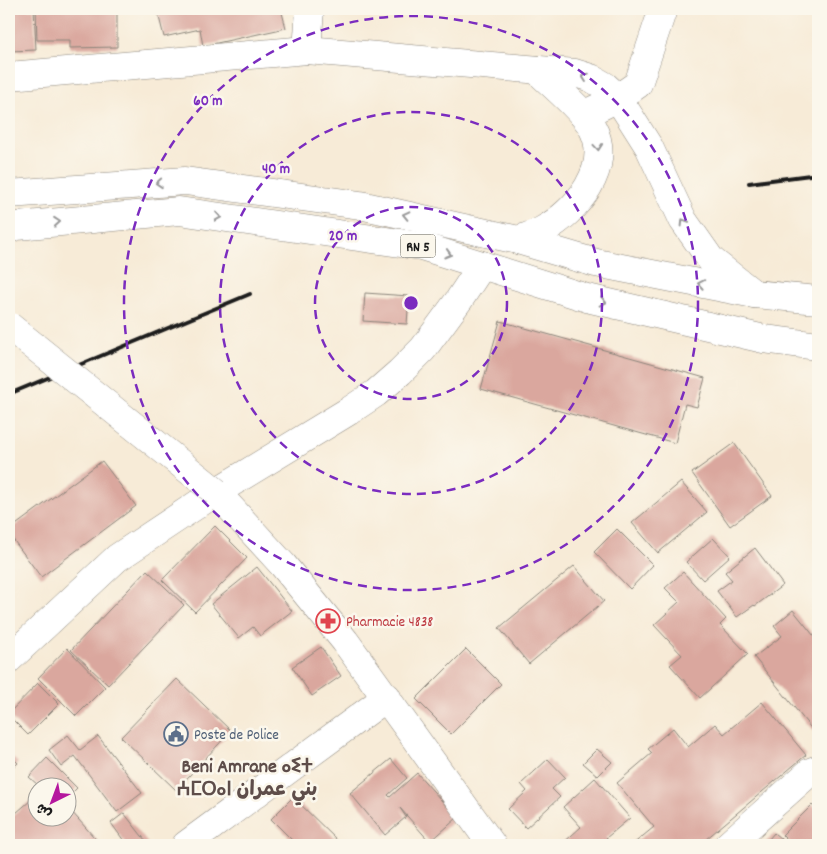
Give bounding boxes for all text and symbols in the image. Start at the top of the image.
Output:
one-way arrow [582,73,590,83]
text: 60 m [193,91,223,113]
one-way arrow [592,144,603,152]
text: 40 m [262,159,290,181]
one-way arrow [155,177,163,188]
one-way arrow [402,210,411,221]
one-way arrow [215,211,223,222]
one-way arrow [53,217,61,228]
one-way arrow [681,218,691,227]
text: 20 m [329,226,357,248]
road number: RN 5 [400,235,436,258]
one-way arrow [443,249,451,259]
one-way arrow [696,279,705,289]
centre of rings [402,294,420,312]
one-way arrow [598,296,607,307]
pharmacy icon: Pharmacie 4838 [315,608,341,634]
place label: Pharmacie 4838 [346,612,433,634]
public building icon: Poste de Police [163,721,189,747]
place label: Poste de Police [194,725,279,747]
district label: Beni Amrane ⴰⵉⵜ ⵄⵎⵔⴰⵏ بني عمران [177,754,317,806]
north arrow [28,776,78,826]
text: ش [32,798,57,823]

